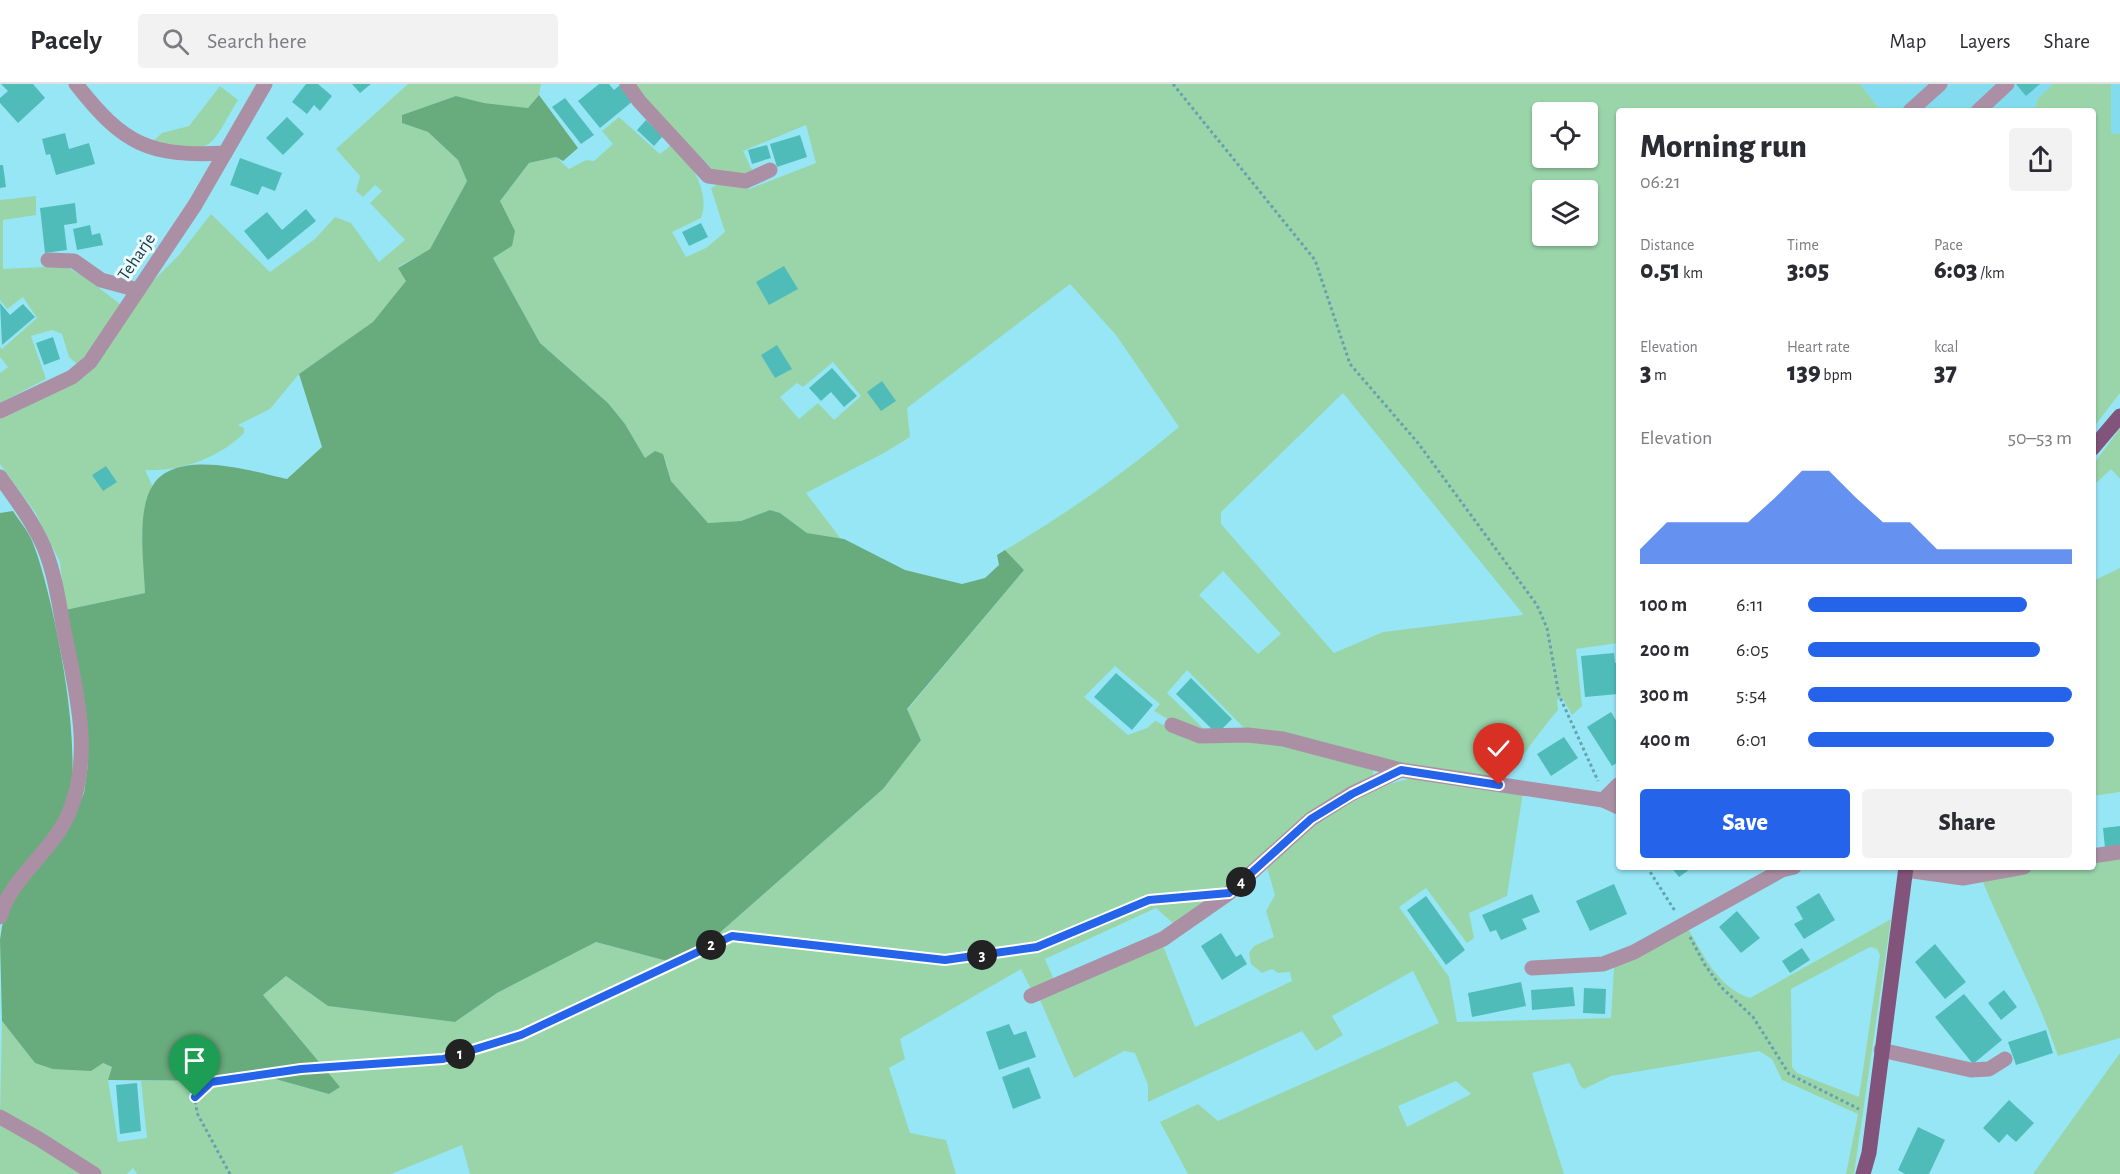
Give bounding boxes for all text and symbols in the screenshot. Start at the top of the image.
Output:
search box [138,14,558,68]
icon: search [159,25,192,58]
text: Pacely [30,27,102,55]
text: Search here [207,30,307,52]
text: Map [1890,31,1926,52]
text: Layers [1959,31,2010,52]
text: Share [2043,31,2090,52]
map controls [1532,102,1598,246]
button: locate [1532,102,1598,168]
button: share [2009,128,2072,191]
text: Morning run [1640,131,1807,164]
text: 06:21 [1640,172,1681,192]
button: layers [1532,180,1598,246]
street label: Teharje [115,230,159,284]
text: Distance [1640,237,1694,253]
text: Time [1787,237,1819,253]
text: Pace [1934,237,1963,253]
text: 0.51 [1640,257,1680,283]
text: 3:05 [1787,257,1829,283]
text: 6:03 [1934,257,1978,283]
text: km [1680,265,1703,281]
text: /km [1978,265,2005,281]
text: Elevation [1640,339,1698,355]
text: Heart rate [1787,339,1850,355]
text: kcal [1934,339,1958,355]
text: 3 [1640,359,1651,385]
text: 139 [1787,359,1821,385]
text: 37 [1934,359,1957,385]
text: m [1651,367,1667,383]
text: bpm [1821,367,1852,383]
text: Elevation [1640,428,1712,448]
text: 50–53 m [2008,428,2072,448]
text: 100 m [1640,595,1687,615]
text: 6:11 [1736,595,1764,615]
text: 200 m [1640,640,1689,660]
text: 6:05 [1736,640,1769,660]
text: 300 m [1640,685,1689,705]
text: 5:54 [1736,685,1767,705]
pin [1473,723,1524,785]
text: 400 m [1640,730,1690,750]
text: 6:01 [1736,730,1767,750]
icon: check [1482,732,1515,765]
button: Save [1640,789,1850,858]
button: Share [1862,789,2072,858]
pin: 4 [1226,867,1256,897]
text: 4 [1237,874,1245,890]
pin: 2 [696,930,726,960]
text: 2 [707,937,715,953]
pin: 3 [967,940,997,970]
text: 3 [979,947,985,963]
pin [169,1035,220,1097]
pin: 1 [445,1039,475,1069]
icon: arrive [178,1044,211,1077]
text: 1 [457,1046,463,1062]

